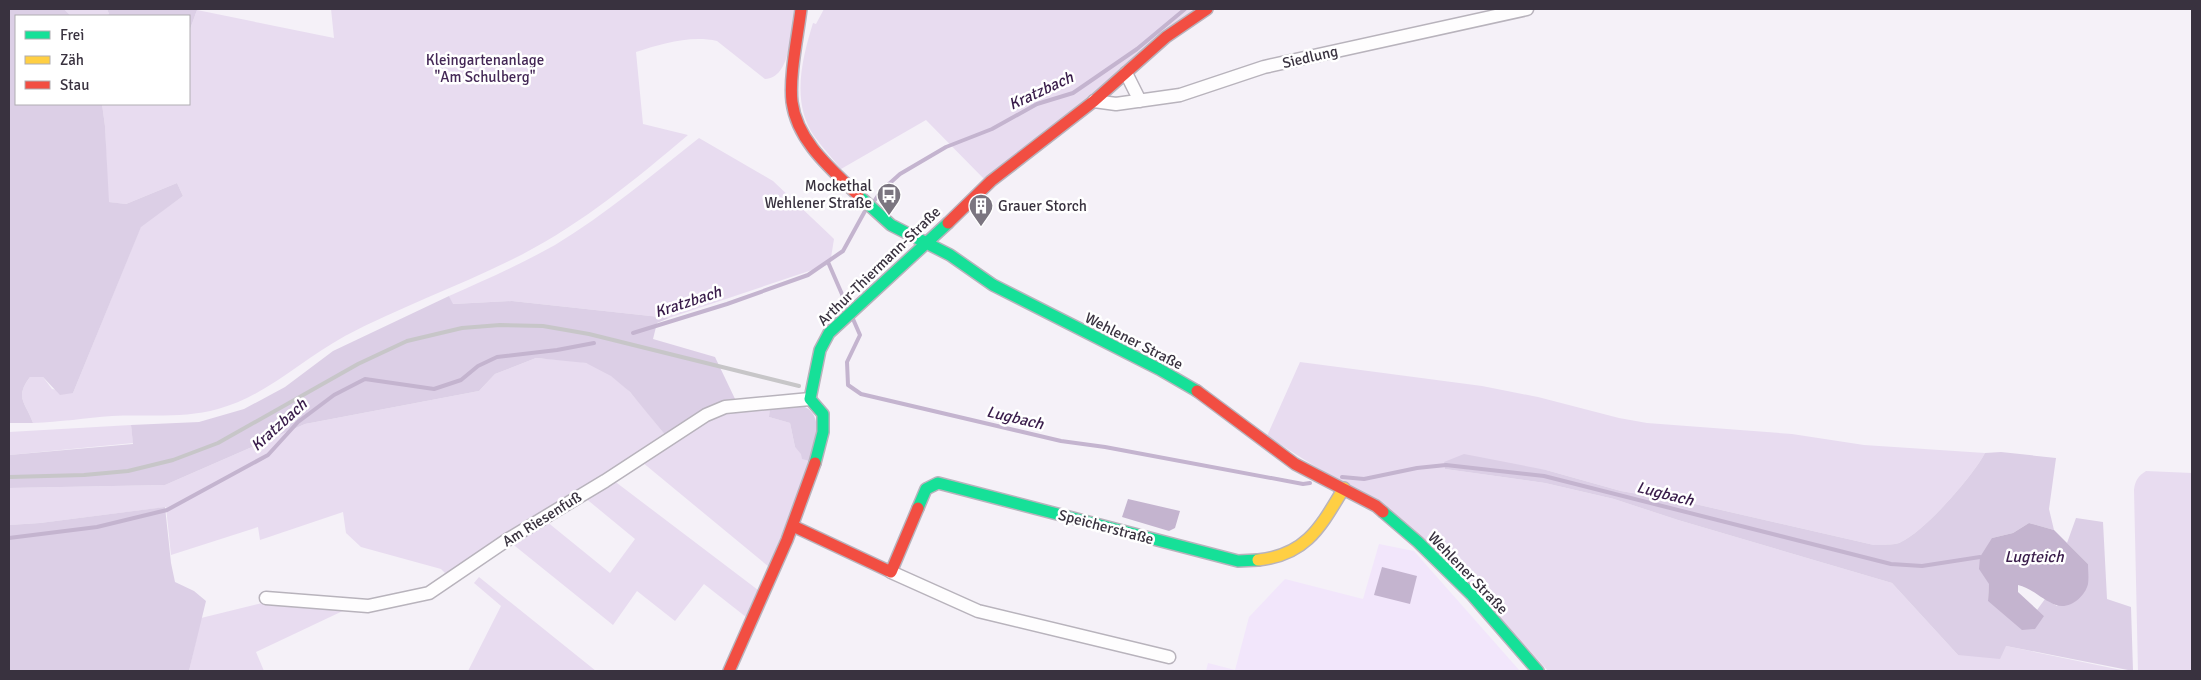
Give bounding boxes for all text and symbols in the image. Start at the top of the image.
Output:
legend [15,15,190,105]
text: Frei [60,26,84,44]
street label: Siedlung [1280,42,1340,72]
text: Zäh [60,51,84,69]
park label: Kleingartenanlage "Am Schulberg" [426,51,544,86]
water label: Kratzbach [1006,67,1078,115]
text: Stau [60,76,89,94]
place label: Mockethal Wehlener Straße [764,177,872,212]
bus stop icon: Mockethal Wehlener Straße [876,182,902,216]
building icon: Grauer Storch [968,193,994,227]
place label: Grauer Storch [998,197,1087,215]
street label: Arthur-Thiermann-Straße [814,203,944,329]
water label: Kratzbach [652,281,725,322]
street label: Wehlener Straße [1082,309,1186,373]
water label: Kratzbach [247,394,312,456]
water label: Lugbach [985,402,1047,435]
water label: Lugbach [1634,477,1697,511]
street label: Am Riesenfuß [499,488,585,550]
street label: Speicherstraße [1056,506,1156,548]
street label: Wehlener Straße [1424,528,1512,618]
water label: Lugteich [2004,547,2065,567]

